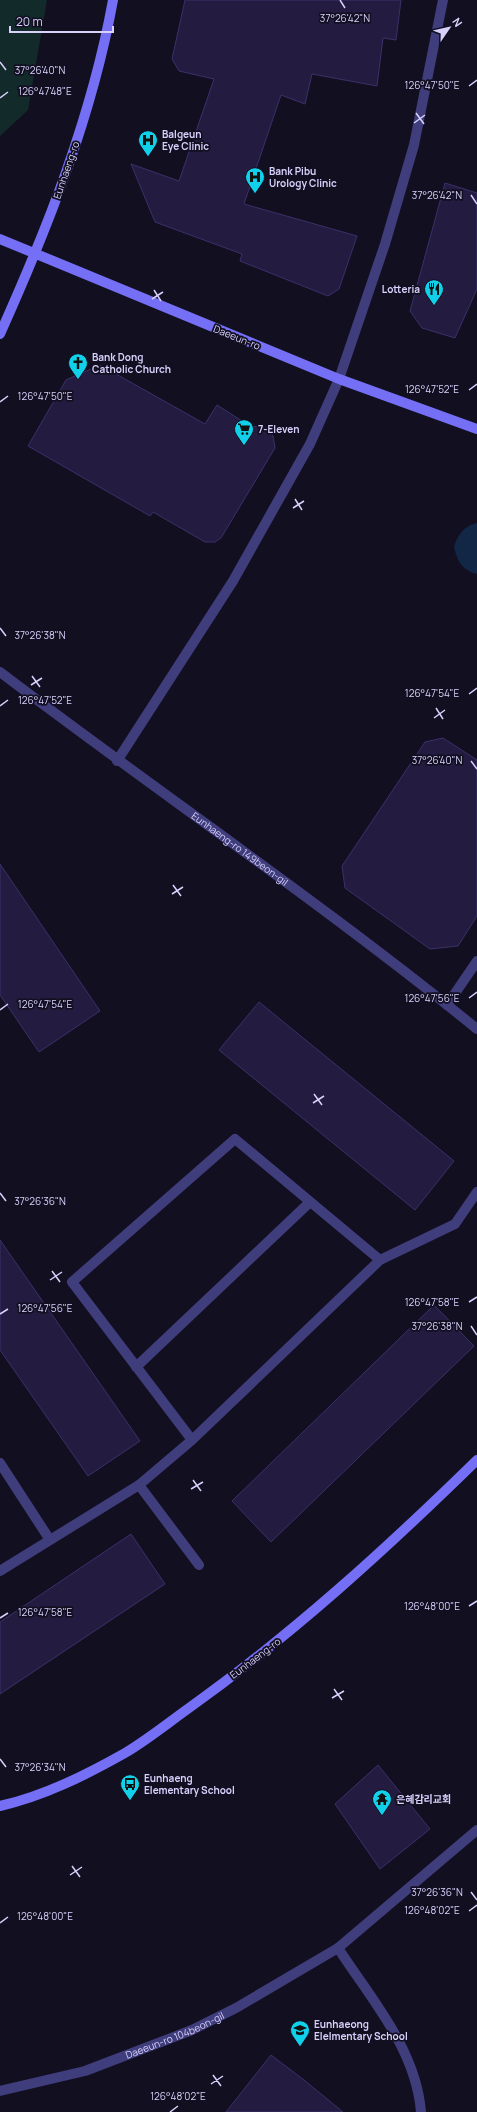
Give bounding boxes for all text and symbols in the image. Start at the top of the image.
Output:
scale bar [10,8,113,34]
north arrow [429,8,469,48]
text: 37°26'42"N [320,11,370,25]
text: 20 m [16,13,43,30]
text: N [449,15,466,30]
text: 37°26'40"N [15,63,65,77]
text: 126°47'50"E [405,78,460,92]
text: 126°47'48"E [18,84,72,98]
place label: Balgeun Eye Clinic [162,127,209,153]
hospital icon: Balgeun Eye Clinic [137,129,159,157]
street label: Eunhaeng-ro [50,139,82,201]
place label: Bank Pibu Urology Clinic [269,164,337,190]
hospital icon: Bank Pibu Urology Clinic [244,166,266,194]
text: 37°26'42"N [412,188,462,202]
restaurant icon: Lotteria [423,278,445,306]
place label: Lotteria [382,282,420,296]
street label: Daeeun-ro [211,321,263,353]
place label: Bank Dong Catholic Church [92,350,171,376]
church icon: Bank Dong Catholic Church [67,352,89,380]
text: 126°47'52"E [405,382,459,396]
text: 126°47'50"E [18,389,73,403]
supermarket icon: 7-Eleven [233,418,255,446]
place label: 7-Eleven [258,422,299,436]
text: 37°26'38"N [14,628,66,642]
text: 126°47'54"E [405,686,459,700]
text: 126°47'52"E [18,693,72,707]
text: 37°26'40"N [412,753,462,767]
street label: Eunhaeng-ro 149beon-gil [189,809,291,889]
text: 126°47'56"E [405,991,460,1005]
text: 126°47'54"E [18,997,72,1011]
text: 37°26'36"N [14,1194,66,1208]
text: 126°47'58"E [405,1295,460,1309]
text: 126°47'56"E [18,1301,73,1315]
text: 37°26'38"N [411,1319,463,1333]
text: 126°48'00"E [404,1599,460,1613]
text: 126°47'58"E [18,1605,73,1619]
street label: Eunhaeng-ro [227,1634,283,1682]
text: 37°26'34"N [15,1760,66,1774]
place label: Eunhaeng Elementary School [144,1771,235,1797]
bus stop icon: Eunhaeng Elementary School [119,1773,141,1801]
temple icon: 은혜감리교회 [371,1788,393,1816]
place label: 은혜감리교회 [396,1792,451,1806]
text: 37°26'36"N [411,1885,463,1899]
text: 126°48'02"E [404,1903,460,1917]
text: 126°48'00"E [17,1909,73,1923]
street label: Daeeun-ro 104beon-gil [123,2008,226,2062]
place label: Eunhaeong Elelmentary School [314,2017,408,2043]
school or university icon: Eunhaeong Elelmentary School [289,2019,311,2047]
text: 126°48'02"E [150,2089,206,2103]

